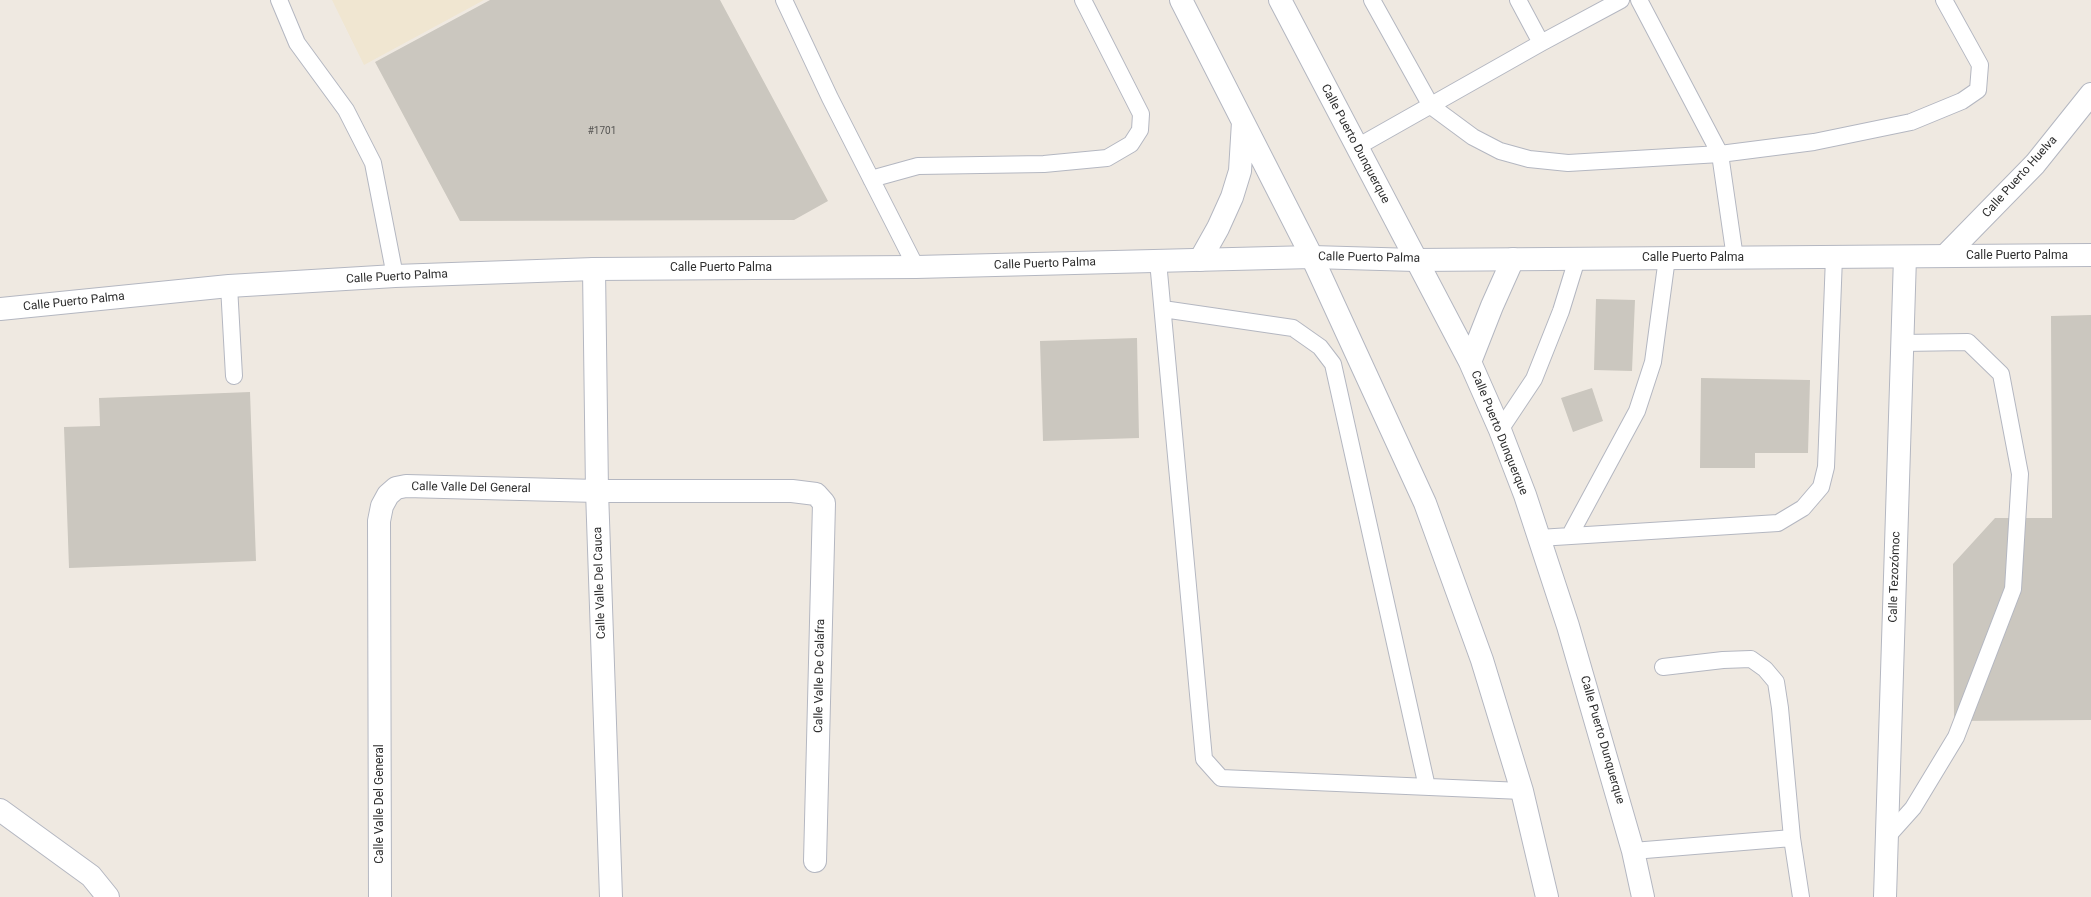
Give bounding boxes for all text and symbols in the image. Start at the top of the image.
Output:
street label: Calle Puerto Dunquerque [1317,82,1393,206]
house number: #1701 [588,125,616,137]
street label: Calle Puerto Huelva [1980,133,2060,221]
street label: Calle Puerto Palma [1966,249,2068,263]
street label: Calle Puerto Palma [1318,250,1420,266]
street label: Calle Puerto Palma [1642,251,1744,265]
street label: Calle Puerto Palma [994,255,1096,273]
street label: Calle Puerto Palma [670,261,772,275]
street label: Calle Puerto Palma [346,267,448,287]
street label: Calle Puerto Palma [23,290,125,314]
street label: Calle Puerto Dunquerque [1467,369,1531,497]
street label: Calle Valle Del General [411,480,531,496]
street label: Calle Valle Del Cauca [591,527,609,639]
street label: Calle Tezozómoc [1886,531,1904,623]
street label: Calle Valle De Calafra [812,619,828,733]
street label: Calle Puerto Dunquerque [1577,674,1627,806]
street label: Calle Valle Del General [373,744,387,864]

